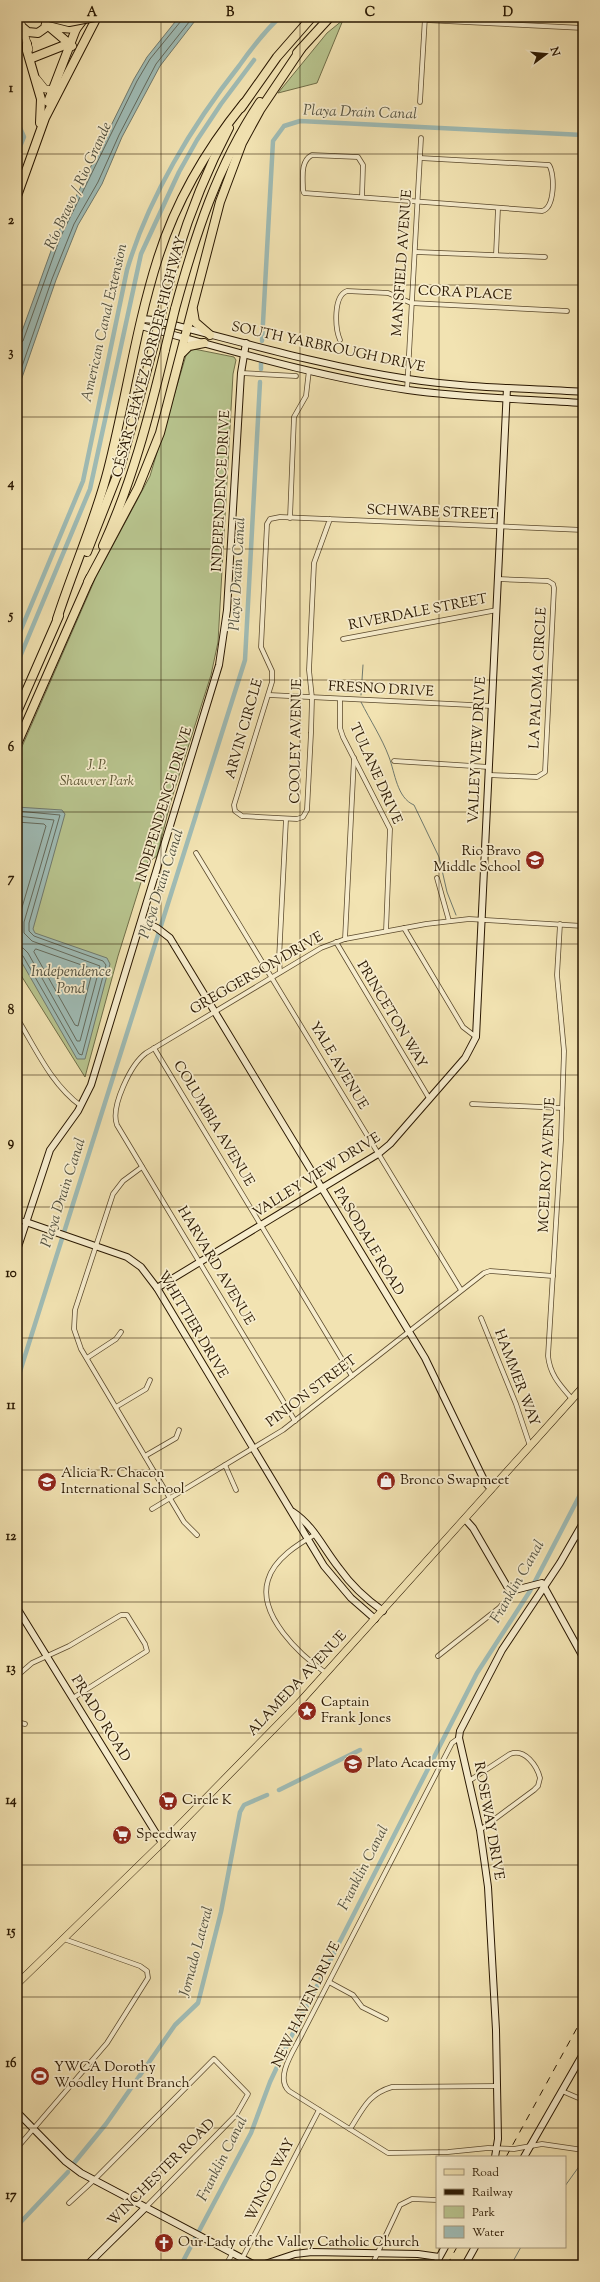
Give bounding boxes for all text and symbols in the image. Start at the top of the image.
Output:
text: A [87,4,98,22]
text: B [226,4,235,22]
text: C [365,4,375,22]
text: D [503,4,513,22]
north arrow [526,34,566,74]
text: N [545,44,564,58]
text: 1 [9,80,14,98]
water label: Playa Drain Canal [303,101,417,125]
water label: Río Bravo / Rio Grande [40,119,118,253]
street label: MANSFIELD AVENUE [388,188,418,337]
text: 2 [8,212,15,230]
street label: CÉSAR CHÁVEZ BORDER HIGHWAY [108,234,192,480]
water label: American Canal Extension [77,242,133,404]
street label: CORA PLACE [417,282,513,306]
street label: SOUTH YARBROUGH DRIVE [229,318,427,378]
text: 3 [8,344,14,362]
street label: INDEPENDENCE DRIVE [208,409,236,572]
text: 4 [7,475,15,493]
street label: SCHWABE STREET [366,501,498,525]
water label: Playa Drain Canal [225,516,251,631]
street label: RIVERDALE STREET [347,590,489,636]
street label: LA PALOMA CIRCLE [525,606,553,749]
text: 5 [8,607,14,625]
street label: VALLEY VIEW DRIVE [464,675,492,824]
street label: ARVIN CIRCLE [221,676,269,781]
street label: FRESNO DRIVE [328,677,435,703]
street label: COOLEY AVENUE [286,678,308,804]
street label: TULANE DRIVE [344,720,407,828]
street label: INDEPENDENCE DRIVE [132,724,198,885]
text: 6 [8,739,15,757]
park label: J. P. Shawver Park [60,756,135,792]
water label: Playa Drain Canal [134,826,190,941]
place label: Rio Bravo Middle School [433,842,521,878]
school or university icon: Rio Bravo Middle School [524,849,546,871]
text: 7 [8,870,15,888]
street label: GREGGERSON DRIVE [187,927,328,1020]
street label: PRINCETON WAY [351,958,431,1072]
water label: Independence Pond [31,962,111,1000]
text: 8 [8,1002,15,1020]
street label: YALE AVENUE [304,1018,372,1114]
street label: COLUMBIA AVENUE [167,1057,259,1191]
street label: MCELROY AVENUE [534,1096,562,1233]
street label: VALLEY VIEW DRIVE [249,1128,385,1224]
text: 9 [8,1134,15,1152]
water label: Playa Drain Canal [36,1135,92,1250]
street label: PASODALE ROAD [328,1184,408,1300]
street label: HARVARD AVENUE [171,1203,259,1330]
text: 10 [5,1265,17,1283]
street label: WHITTIER DRIVE [152,1267,232,1383]
street label: HAMMER WAY [488,1327,544,1429]
street label: PINION STREET [262,1351,362,1433]
text: 11 [7,1397,16,1415]
place label: Alicia R. Chacon International School [61,1464,185,1500]
shop icon: Bronco Swapmeet [375,1470,397,1492]
school or university icon: Alicia R. Chacon International School [36,1471,58,1493]
place label: Bronco Swapmeet [400,1471,509,1491]
text: 12 [6,1528,17,1546]
water label: Franklin Canal [486,1537,550,1627]
street label: ALAMEDA AVENUE [244,1627,353,1741]
text: 13 [6,1660,16,1678]
street label: PRADO ROAD [65,1672,135,1766]
place label: Captain Frank Jones [321,1693,391,1729]
place icon: Captain Frank Jones [296,1700,318,1722]
school or university icon: Plato Academy [342,1753,364,1775]
place label: Plato Academy [367,1754,456,1774]
street label: ROSEWAY DRIVE [468,1760,508,1882]
supermarket icon: Circle K [157,1790,179,1812]
place label: Circle K [182,1791,232,1811]
text: 14 [6,1792,17,1810]
water label: Franklin Canal [334,1822,394,1914]
supermarket icon: Speedway [111,1824,133,1846]
place label: Speedway [136,1825,197,1845]
water label: Jornado Lateral [175,1904,219,2001]
text: 15 [7,1923,16,1941]
street label: NEW HAVEN DRIVE [268,1938,346,2071]
text: 16 [6,2055,17,2073]
place label: YWCA Dorothy Woodley Hunt Branch [54,2058,190,2094]
sports icon: YWCA Dorothy Woodley Hunt Branch [29,2065,51,2087]
water label: Franklin Canal [193,2113,253,2205]
street label: WINCHESTER ROAD [104,2115,220,2231]
street label: WINGO WAY [242,2135,300,2225]
legend [436,2156,566,2248]
text: Road [472,2164,499,2182]
text: Railway [472,2184,513,2202]
text: 17 [6,2187,17,2205]
text: Park [472,2204,495,2222]
text: Water [472,2224,505,2242]
church icon: Our Lady of the Valley Catholic Church [153,2232,175,2254]
place label: Our Lady of the Valley Catholic Church [178,2233,420,2253]

